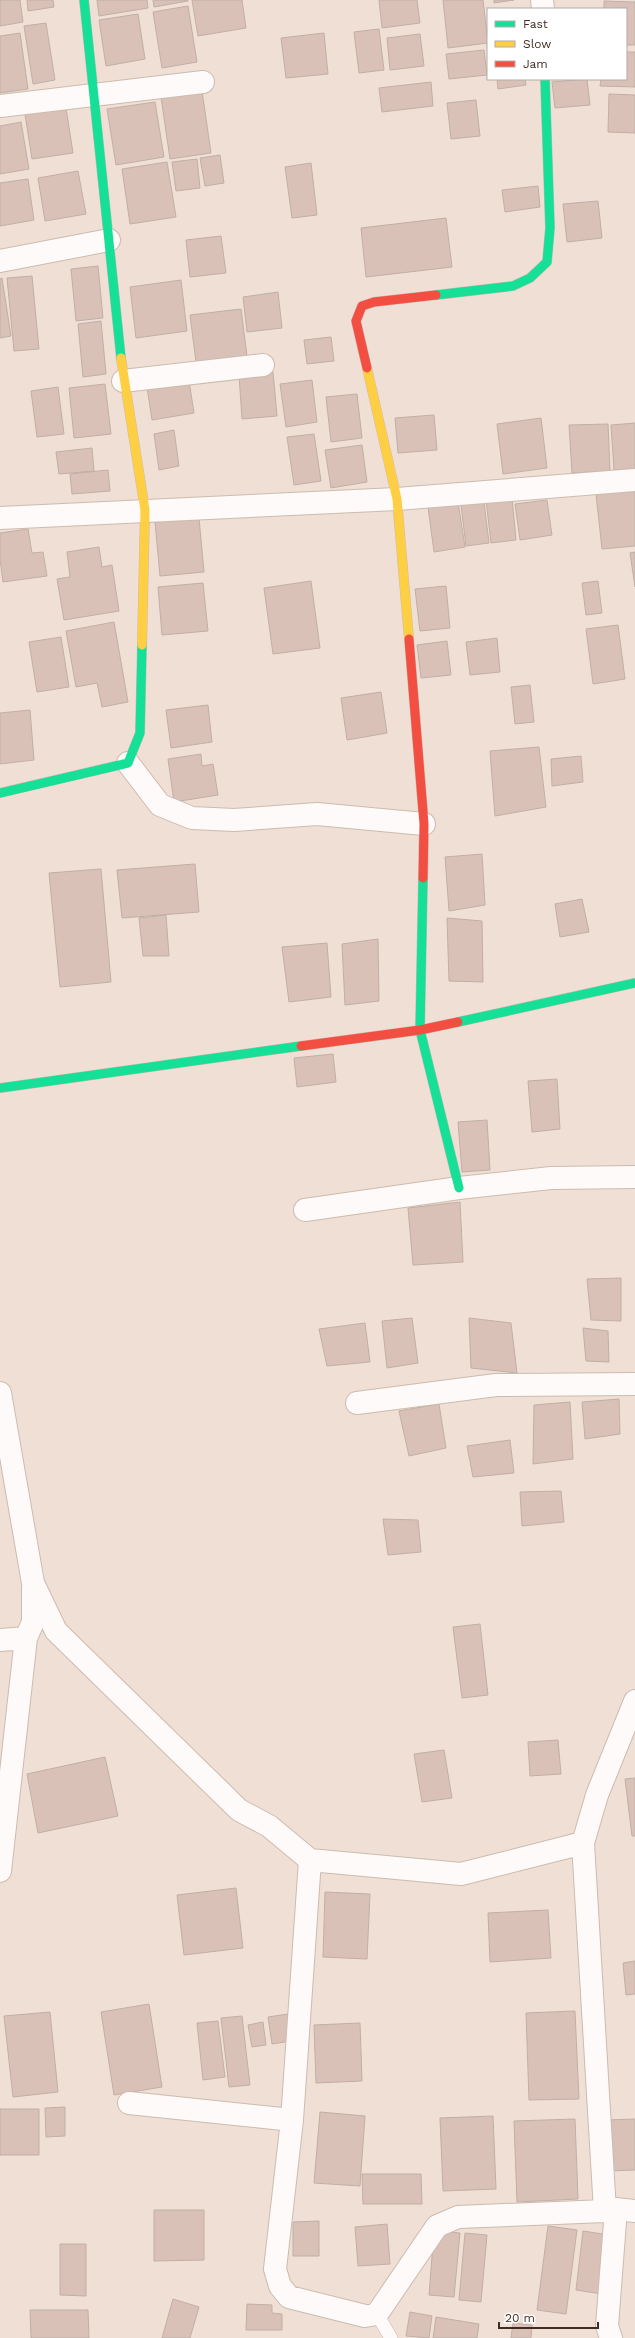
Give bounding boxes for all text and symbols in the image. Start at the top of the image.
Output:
legend [487,8,627,80]
text: Fast [523,17,548,31]
text: Slow [523,37,551,51]
text: Jam [523,57,548,71]
scale bar [499,2304,598,2330]
text: 20 m [505,2311,535,2325]

